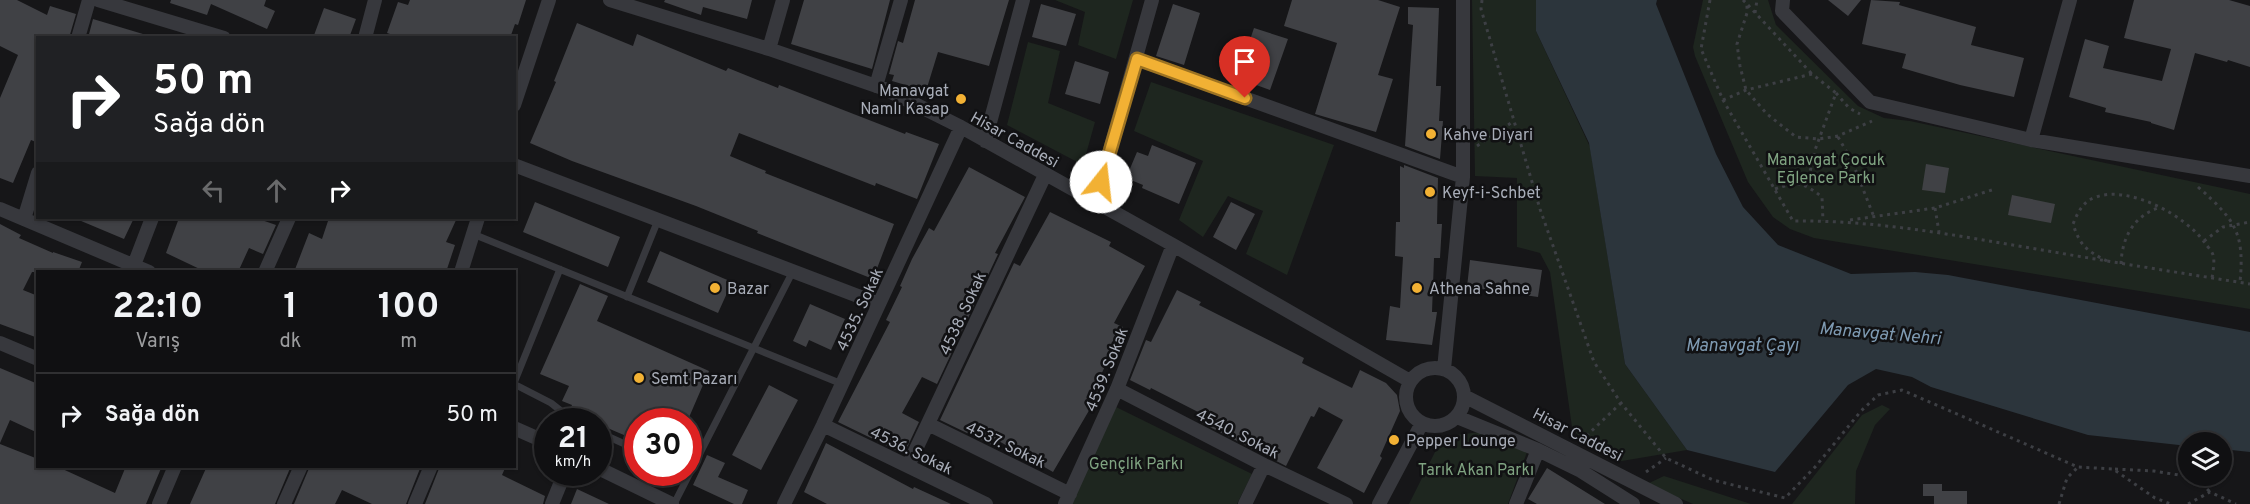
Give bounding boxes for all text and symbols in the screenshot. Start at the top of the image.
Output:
pin [1219,36,1270,98]
icon: arrive [1228,45,1261,78]
text: 50 m [153,56,254,109]
icon: right [54,60,132,138]
place label: Manavgat Namlı Kasap [860,82,949,120]
marker: Manavgat Namlı Kasap [954,92,968,106]
text: Sağa dön [153,108,265,142]
street label: Hisar Caddesi [966,108,1062,173]
place label: Kahve Diyari [1443,126,1533,146]
marker: Kahve Diyari [1424,127,1438,141]
position arrow [1069,150,1133,214]
park label: Manavgat Çocuk Eğlence Parkı [1767,151,1885,189]
icon: left [197,174,230,207]
icon: ahead [260,174,293,207]
icon: right [323,174,356,207]
place label: Keyf-i-Schbet [1442,184,1541,204]
marker: Keyf-i-Schbet [1423,185,1437,199]
street label: 4535. Sokak [833,265,889,355]
street label: 4538. Sokak [936,269,992,359]
place label: Bazar [727,280,769,300]
place label: Athena Sahne [1429,280,1530,300]
marker: Bazar [708,281,722,295]
marker: Athena Sahne [1410,281,1424,295]
text: 22:10 [112,285,203,331]
text: 1 [283,285,298,331]
text: 100 [378,285,440,331]
water label: Manavgat Nehri [1818,318,1943,351]
street label: 4539. Sokak [1082,325,1134,415]
text: Varış [135,329,180,355]
text: dk [280,329,301,355]
text: m [400,329,417,355]
water label: Manavgat Çayı [1685,335,1799,358]
place label: Semt Pazarı [651,370,737,390]
marker: Semt Pazarı [632,371,646,385]
icon: right [54,399,87,432]
text: Sağa dön [105,402,200,429]
text: 50 m [446,402,498,429]
street label: 4540. Sokak [1192,405,1282,464]
street label: Hisar Caddesi [1529,405,1625,467]
speed limit sign: 30 [624,408,702,486]
street label: 4537. Sokak [962,418,1048,474]
text: 21 [558,421,588,458]
street label: 4536. Sokak [866,423,956,480]
place label: Pepper Lounge [1406,432,1516,452]
map controls [2178,432,2232,486]
button: layers [2178,432,2232,486]
marker: Pepper Lounge [1387,433,1401,447]
text: km/h [555,453,591,472]
park label: Gençlik Parkı [1089,455,1183,475]
park label: Tarık Akan Parkı [1418,461,1534,481]

